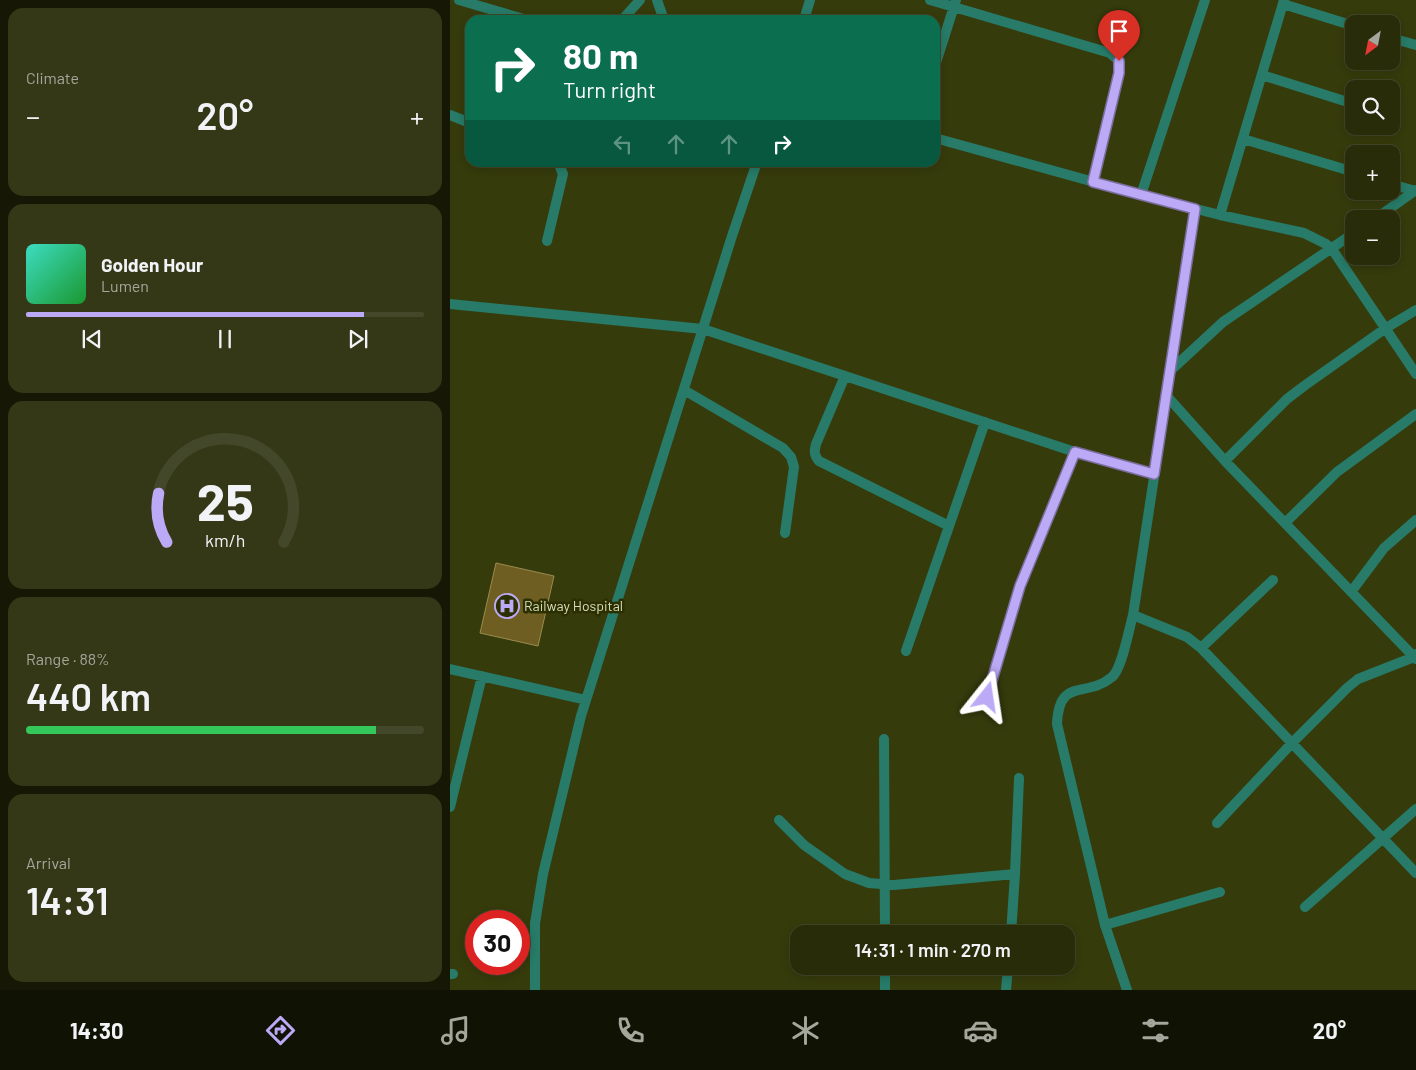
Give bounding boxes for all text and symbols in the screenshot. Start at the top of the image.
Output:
pin [1098,10,1140,61]
north arrow [1345,15,1400,70]
map controls [1345,15,1400,265]
icon: arrive [1105,17,1133,45]
text: 80 m [563,34,638,76]
icon: right [480,35,545,100]
text: Climate [26,68,79,87]
text: Turn right [563,76,656,102]
button: search [1345,80,1400,135]
text: 20° [197,92,253,138]
text: − [26,99,40,133]
text: + [410,99,424,133]
icon: left [609,130,637,158]
icon: ahead [662,130,690,158]
icon: ahead [715,130,743,158]
icon: right [768,130,796,158]
button: + [1345,145,1400,200]
button: − [1345,210,1400,265]
text: Golden Hour [101,253,203,276]
text: Lumen [101,276,149,295]
icon: previous [78,325,106,353]
icon: pause [211,325,239,353]
icon: next [344,325,372,353]
text: 25 [196,469,254,531]
text: km/h [205,529,245,551]
hospital icon: Railway Hospital [494,593,520,619]
place label: Railway Hospital [524,597,623,614]
text: Range · 88% [26,649,110,668]
position arrow [960,670,1012,722]
text: 440 km [26,673,151,719]
text: Arrival [26,853,71,872]
text: 14:31 [26,877,109,923]
speed limit sign: 30 [465,910,530,975]
text: 14:31 · 1 min · 270 m [854,938,1011,961]
icon: directions [263,1013,298,1048]
icon: music [438,1013,473,1048]
icon: phone [613,1013,648,1048]
icon: climate [788,1013,823,1048]
icon: car [963,1013,998,1048]
icon: filters [1138,1013,1173,1048]
text: 14:30 [70,1017,123,1043]
text: 20° [1313,1017,1346,1043]

